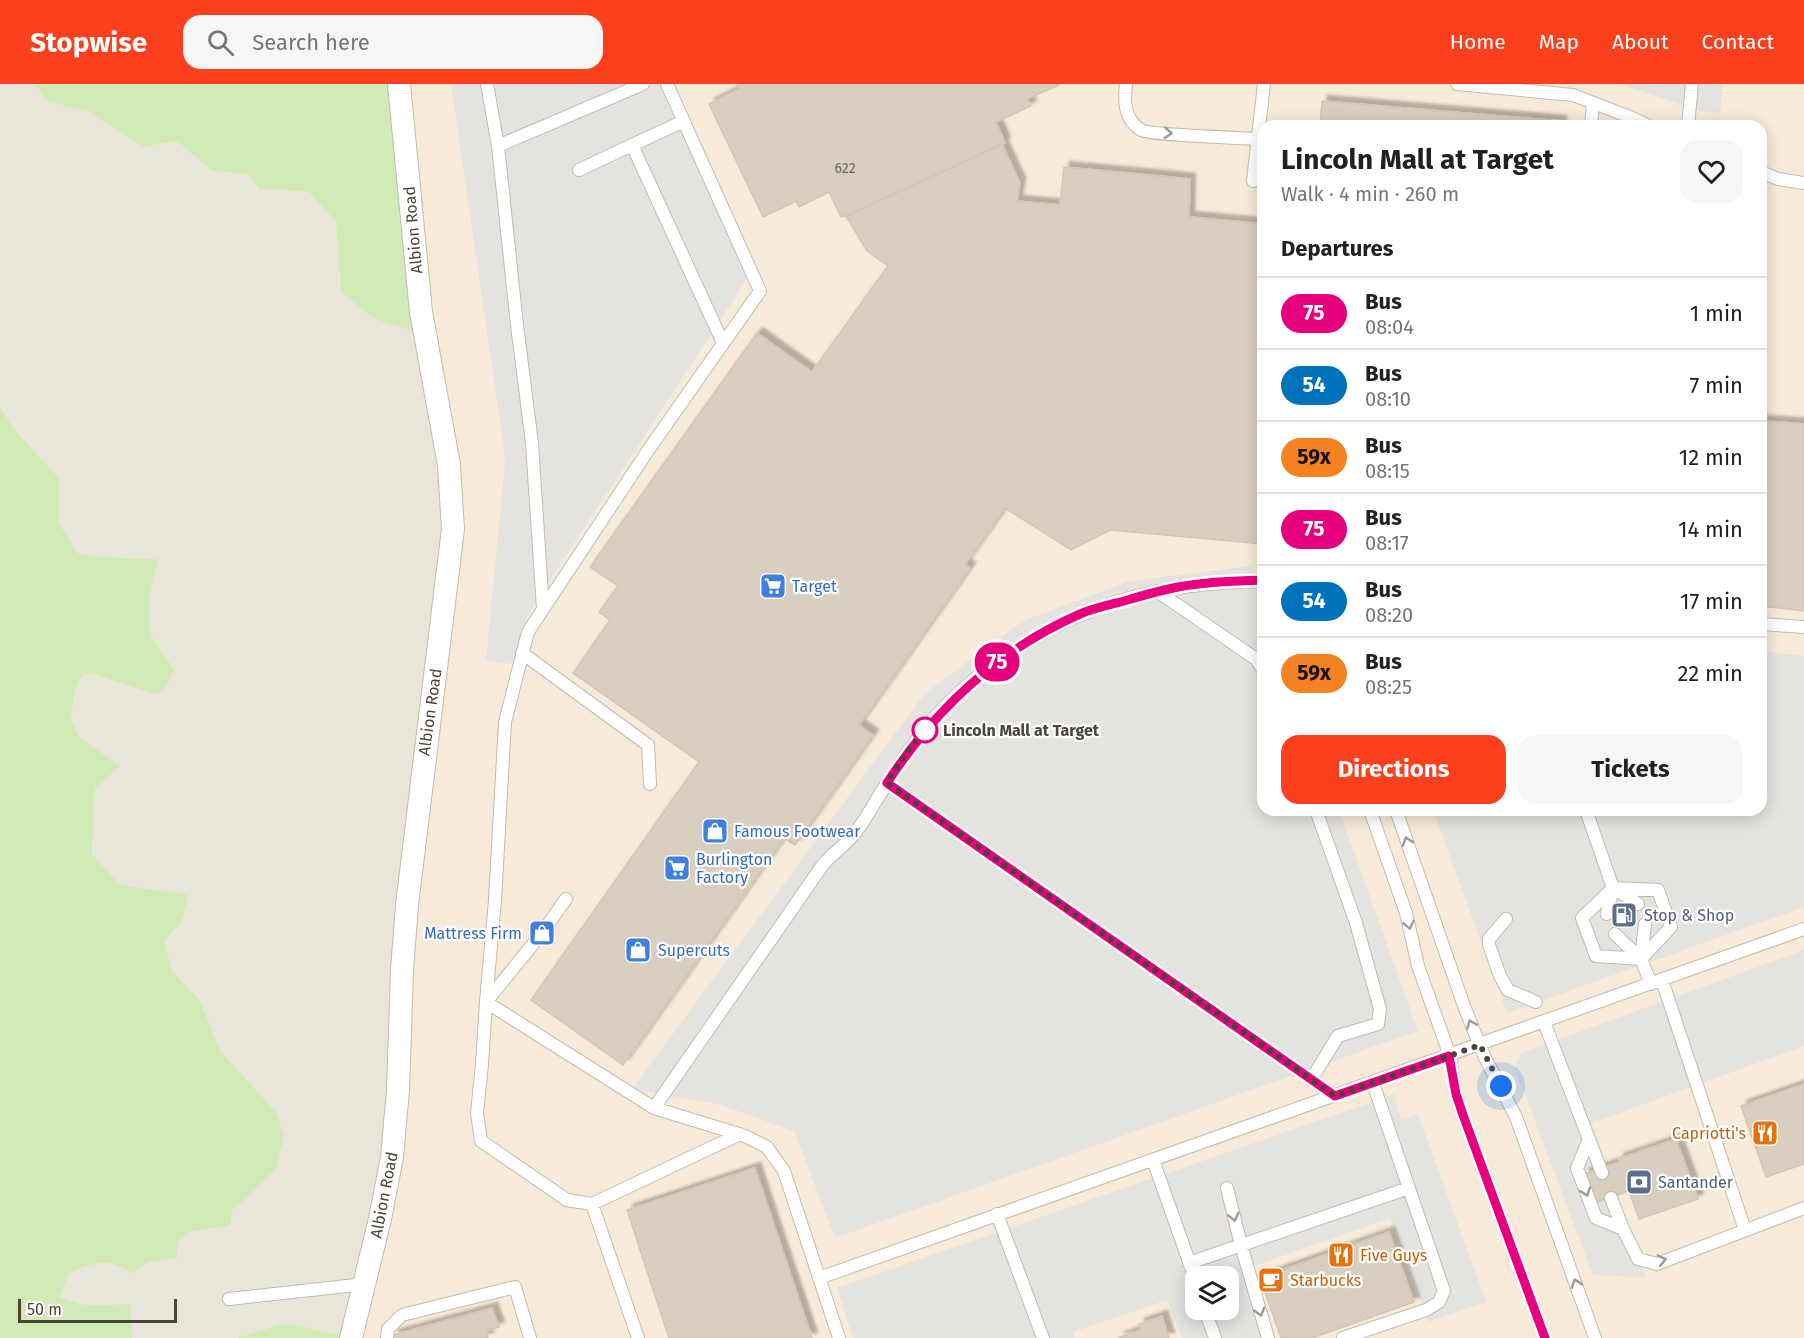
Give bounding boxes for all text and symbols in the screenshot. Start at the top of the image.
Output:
search box [183,15,603,69]
text: Stopwise [30,26,147,59]
icon: search [204,26,237,59]
text: Search here [252,29,370,56]
text: Home [1450,29,1506,55]
text: Map [1539,29,1579,55]
text: About [1612,29,1669,55]
text: Contact [1702,29,1774,55]
one-way arrow [1163,126,1172,139]
button: heart [1680,140,1743,203]
text: Lincoln Mall at Target [1281,143,1554,176]
house number: 622 [834,160,856,177]
text: Walk · 4 min · 260 m [1281,182,1459,206]
street label: Albion Road [400,185,426,275]
text: Departures [1281,235,1393,262]
text: Bus [1365,288,1402,315]
text: 75 [1304,300,1324,326]
text: 1 min [1690,300,1743,327]
text: 08:04 [1365,315,1414,339]
text: Bus [1365,360,1402,387]
text: 54 [1302,372,1326,398]
text: 7 min [1689,372,1743,399]
text: 08:10 [1365,387,1411,411]
text: Bus [1365,432,1402,459]
text: 59x [1297,444,1331,470]
text: 12 min [1679,444,1743,471]
text: 08:15 [1365,459,1410,483]
text: Bus [1365,504,1402,531]
text: 75 [1304,516,1324,542]
text: 14 min [1678,516,1743,543]
text: 08:17 [1365,531,1409,555]
supermarket icon: Target [758,571,788,601]
text: Bus [1365,576,1402,603]
place label: Target [792,577,837,596]
text: 54 [1302,588,1326,614]
text: 17 min [1680,588,1743,615]
text: 08:20 [1365,603,1413,627]
line badge: 75 [970,642,1024,682]
text: Bus [1365,648,1402,675]
text: 75 [987,649,1007,675]
text: 59x [1297,660,1331,686]
text: 22 min [1677,660,1743,687]
street label: Albion Road [414,667,446,757]
text: 08:25 [1365,675,1412,699]
marker: Lincoln Mall at Target [912,717,938,743]
place label: Lincoln Mall at Target [943,721,1100,740]
button: Directions [1281,735,1506,804]
button: Tickets [1518,735,1743,804]
shop icon: Famous Footwear [700,816,730,846]
place label: Famous Footwear [734,822,861,841]
one-way arrow [1401,836,1414,846]
place label: Burlington Factory [696,850,772,887]
supermarket icon: Burlington Factory [662,853,692,883]
fuel station icon: Stop & Shop [1609,900,1639,930]
place label: Stop & Shop [1644,906,1734,925]
shop icon: Mattress Firm [527,918,557,948]
one-way arrow [1401,920,1414,930]
place label: Mattress Firm [424,924,522,943]
shop icon: Supercuts [623,935,653,965]
place label: Supercuts [658,941,730,960]
one-way arrow [1466,1020,1478,1031]
your location [1486,1071,1516,1101]
restaurant icon: Capriotti's [1750,1118,1780,1148]
place label: Capriotti's [1672,1124,1746,1143]
street label: Albion Road [366,1150,402,1240]
bank icon: Santander [1624,1167,1654,1197]
place label: Santander [1658,1173,1734,1192]
one-way arrow [1579,1187,1592,1197]
one-way arrow [1226,1211,1239,1221]
restaurant icon: Five Guys [1326,1240,1356,1270]
place label: Five Guys [1360,1246,1427,1265]
one-way arrow [1657,1255,1667,1268]
cafe icon: Starbucks [1256,1265,1286,1295]
map controls [1185,1266,1239,1320]
button: layers [1185,1266,1239,1320]
place label: Starbucks [1290,1271,1361,1290]
one-way arrow [1570,1278,1583,1289]
scale bar [18,1296,177,1324]
text: 50 m [27,1300,62,1319]
one-way arrow [1253,1306,1265,1317]

